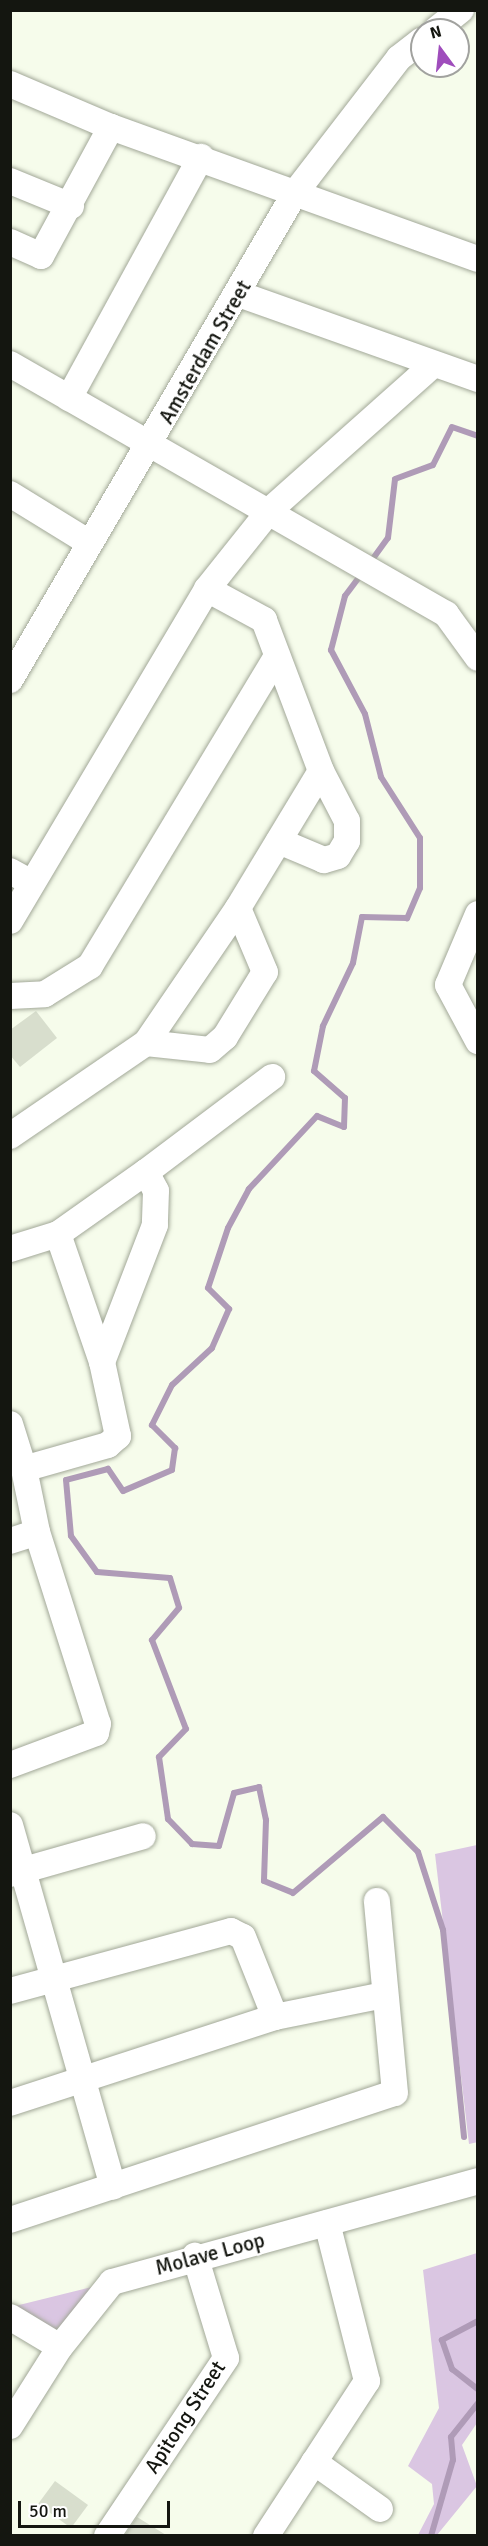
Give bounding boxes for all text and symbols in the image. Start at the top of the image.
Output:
north arrow [410,18,470,78]
text: N [428,21,444,44]
street label: Amsterdam Street [154,276,256,428]
street label: Molave Loop [153,2227,267,2281]
street label: Apitong Street [139,2356,231,2478]
scale bar [21,2489,172,2527]
text: 50 m [29,2500,67,2522]

